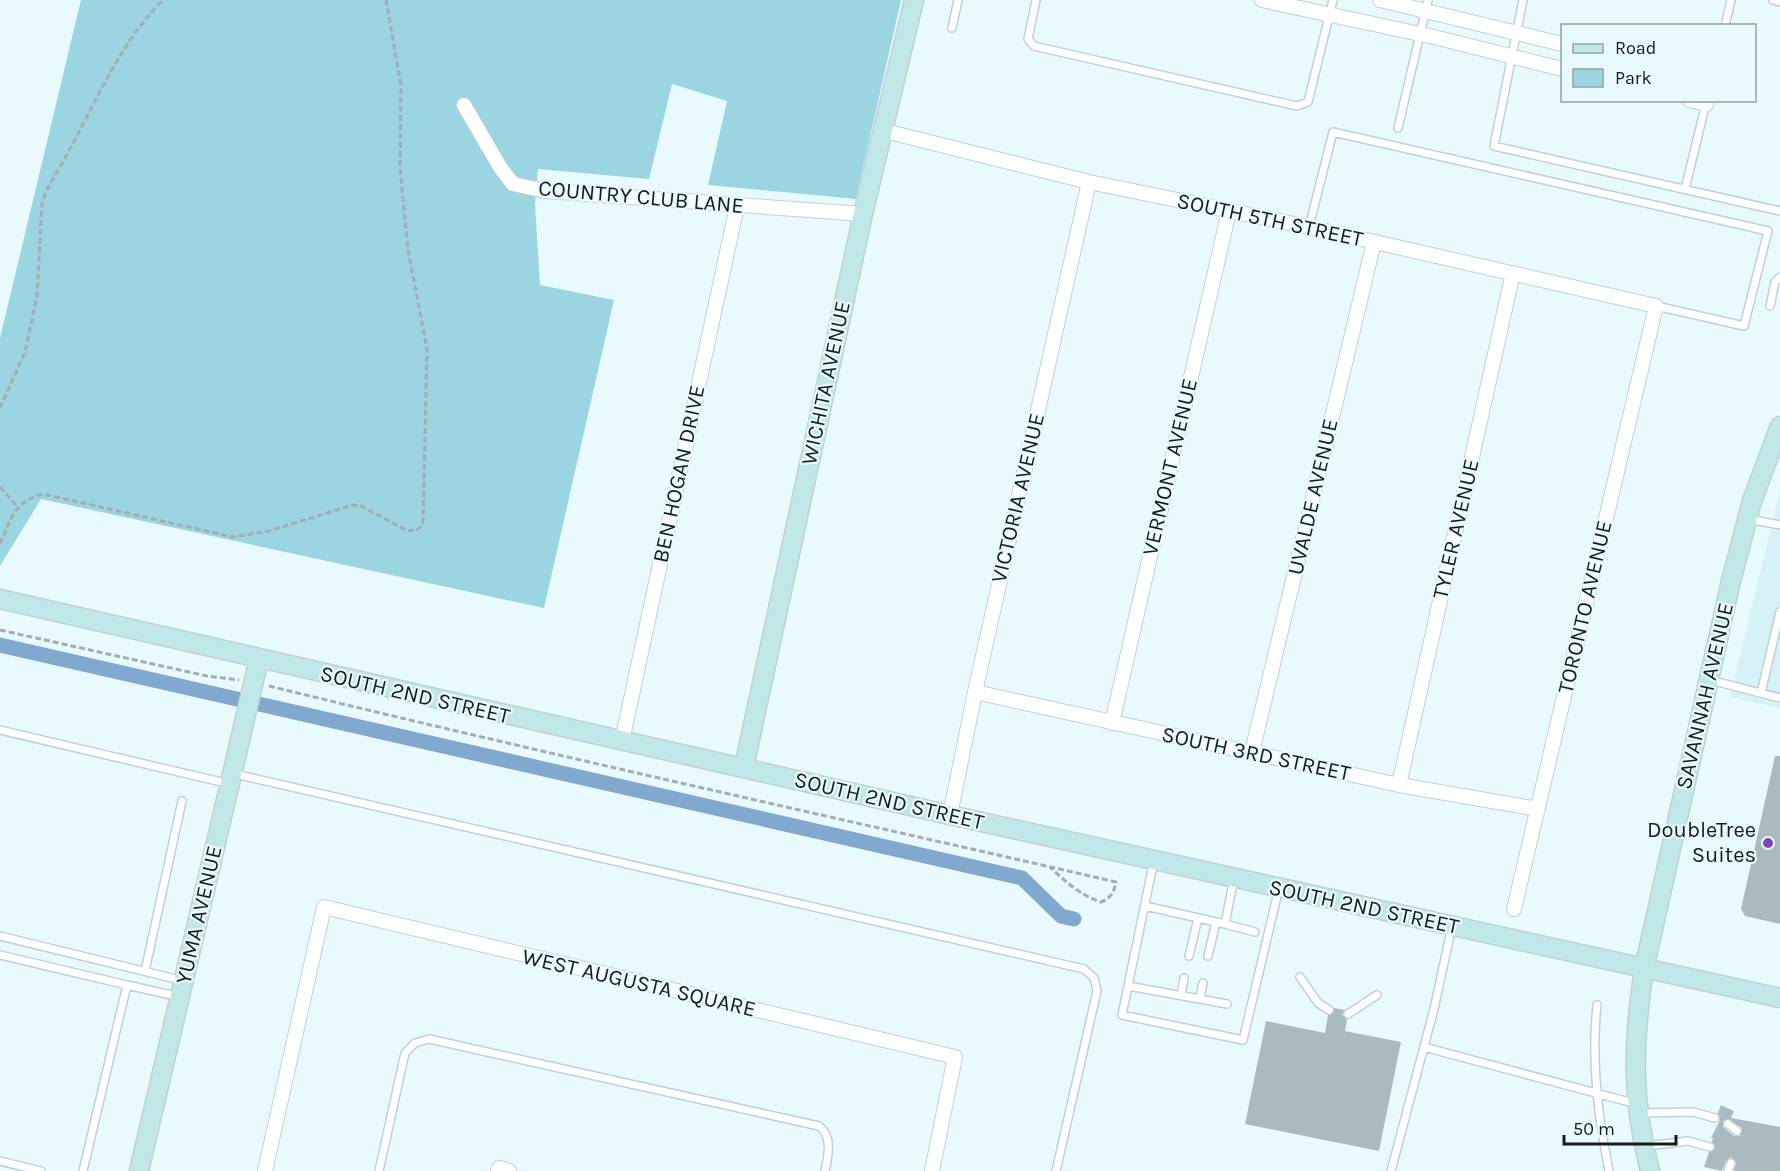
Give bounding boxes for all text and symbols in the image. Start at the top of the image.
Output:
legend [1561,24,1756,102]
text: Road [1615,37,1656,59]
text: Park [1615,67,1652,89]
street label: COUNTRY CLUB LANE [537,175,745,219]
street label: SOUTH 5TH STREET [1175,188,1365,252]
street label: WICHITA AVENUE [796,299,856,467]
street label: VERMONT AVENUE [1137,376,1203,558]
street label: BEN HOGAN DRIVE [647,383,711,565]
street label: VICTORIA AVENUE [986,411,1050,585]
street label: UVALDE AVENUE [1282,416,1344,578]
street label: TYLER AVENUE [1427,456,1485,602]
street label: TORONTO AVENUE [1552,518,1618,696]
street label: SAVANNAH AVENUE [1671,600,1739,792]
street label: SOUTH 2ND STREET [318,661,512,729]
street label: SOUTH 3RD STREET [1159,721,1353,787]
street label: SOUTH 2ND STREET [792,767,986,835]
place label: DoubleTree Suites [1647,817,1756,868]
marker: DoubleTree Suites [1761,836,1775,850]
street label: YUMA AVENUE [170,843,228,987]
street label: SOUTH 2ND STREET [1266,874,1462,940]
street label: WEST AUGUSTA SQUARE [520,943,758,1023]
scale bar [1564,1108,1676,1146]
text: 50 m [1573,1118,1615,1140]

